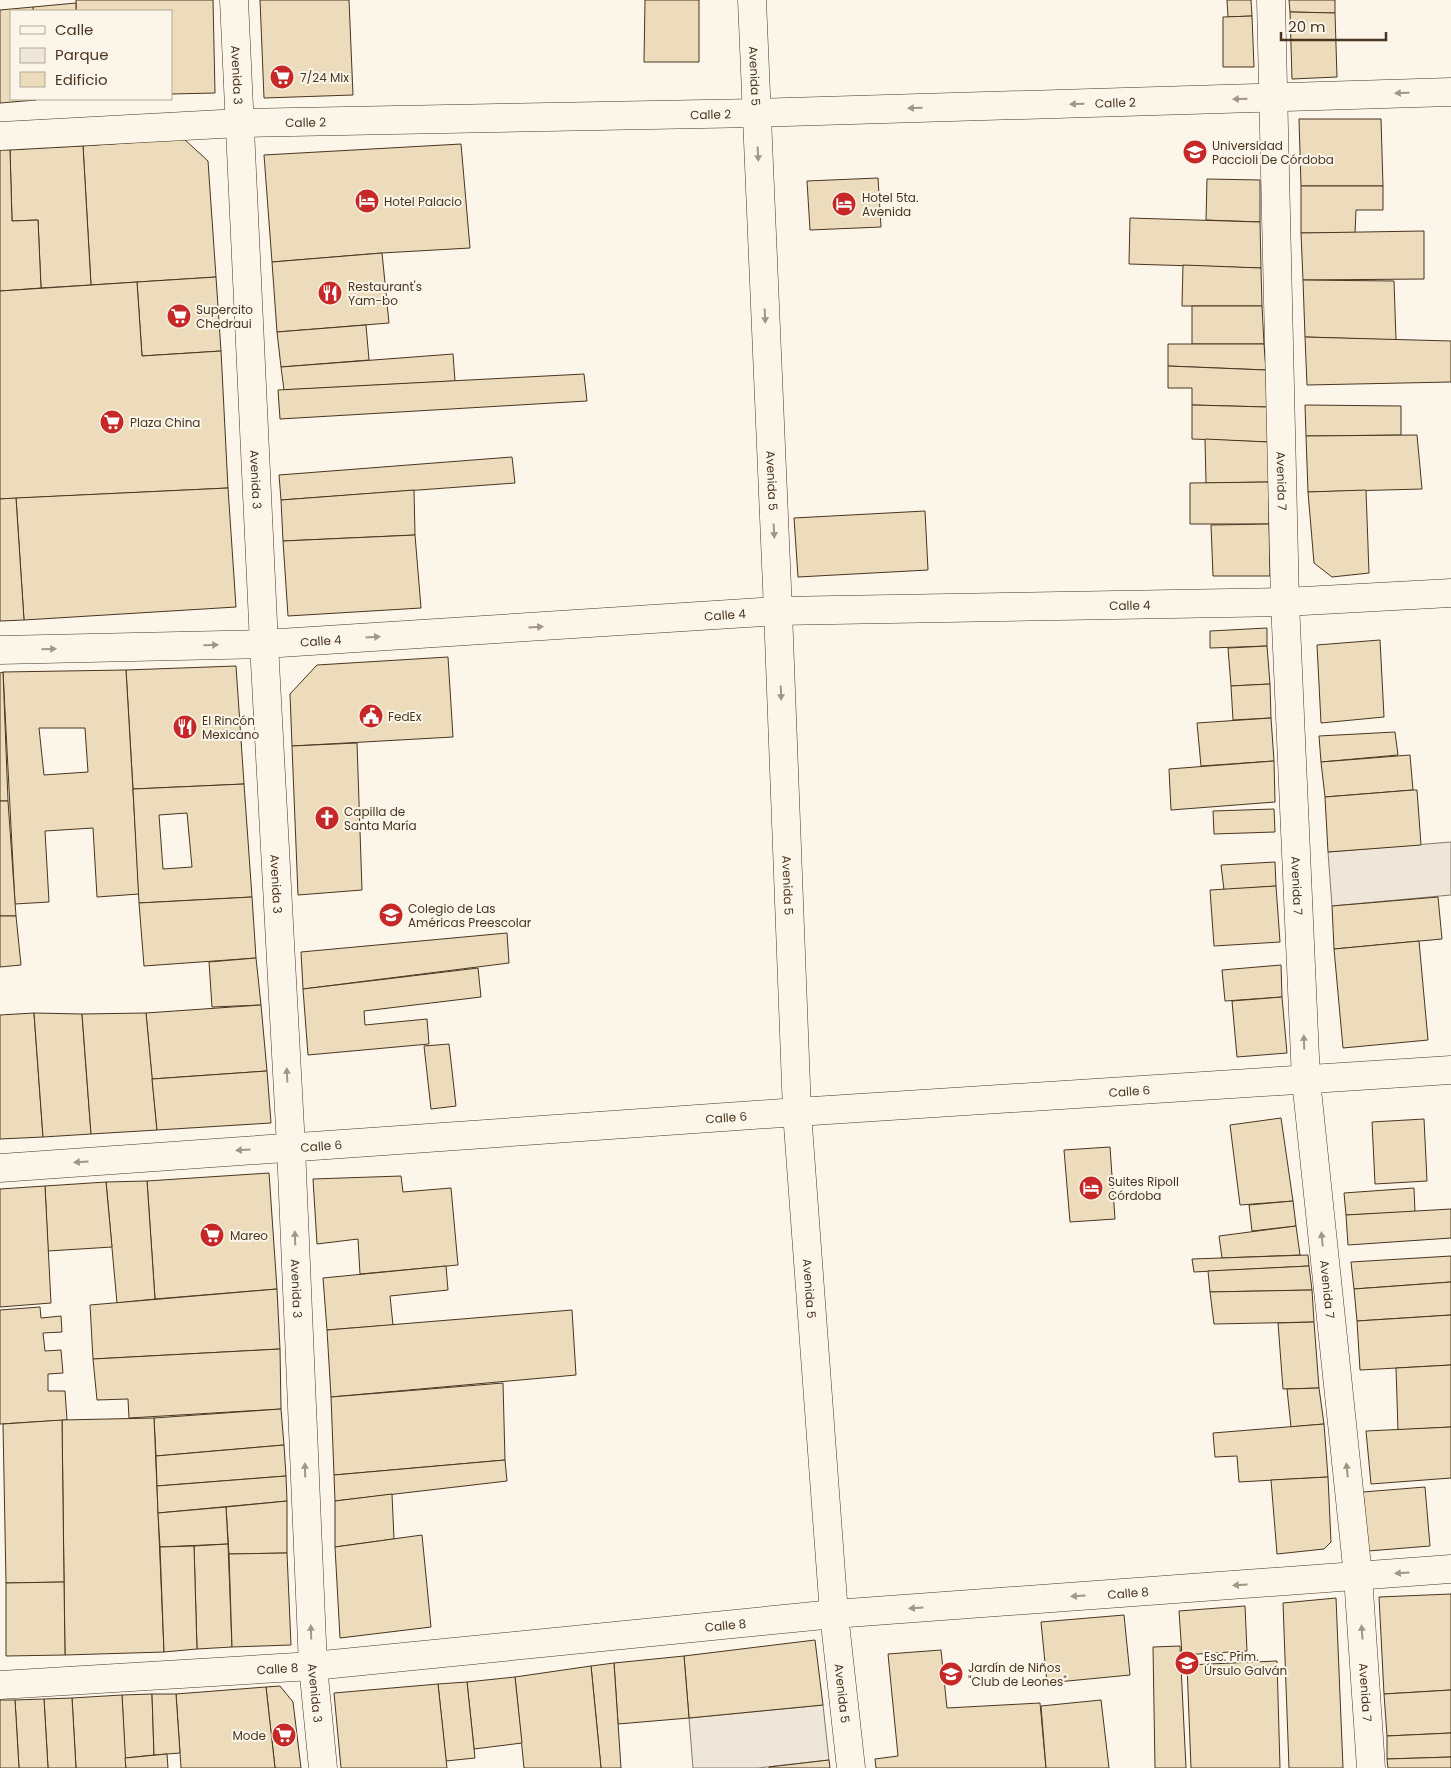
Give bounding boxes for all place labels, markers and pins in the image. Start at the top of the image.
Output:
supermarket icon: 7/24 Mix [269,64,295,90]
place label: 7/24 Mix [300,69,349,86]
place label: Universidad Paccioli De Córdoba [1212,137,1334,168]
school or university icon: Universidad Paccioli De Córdoba [1182,139,1208,165]
hotel icon: Hotel Palacio [354,188,380,214]
place label: Hotel 5ta. Avenida [862,189,919,220]
hotel icon: Hotel 5ta. Avenida [831,191,857,217]
place label: Hotel Palacio [384,193,462,210]
place label: Restaurant's Yam-bo [348,278,422,309]
restaurant icon: Restaurant's Yam-bo [317,280,343,306]
place label: Supercito Chedraui [196,301,253,332]
supermarket icon: Supercito Chedraui [166,303,192,329]
supermarket icon: Plaza China [99,409,125,435]
place label: Plaza China [130,414,200,431]
public building icon: FedEx [358,703,384,729]
place label: FedEx [388,708,422,725]
place label: El Rincón Mexicano [202,712,260,743]
restaurant icon: El Rincón Mexicano [172,714,198,740]
place label: Capilla de Santa María [344,803,417,834]
church icon: Capilla de Santa María [314,805,340,831]
place label: Colegio de Las Américas Preescolar [408,900,532,931]
school or university icon: Colegio de Las Américas Preescolar [378,902,404,928]
place label: Suites Ripoll Córdoba [1108,1173,1179,1204]
hotel icon: Suites Ripoll Córdoba [1078,1175,1104,1201]
supermarket icon: Mareo [199,1222,225,1248]
place label: Mareo [230,1227,268,1244]
place label: Esc. Prim. Úrsulo Galván [1204,1648,1287,1679]
school or university icon: Esc. Prim. Úrsulo Galván [1174,1650,1200,1676]
place label: Jardín de Niños "Club de Leones" [968,1659,1067,1690]
school or university icon: Jardín de Niños "Club de Leones" [938,1661,964,1687]
supermarket icon: Mode [271,1722,297,1748]
place label: Mode [232,1727,266,1744]

